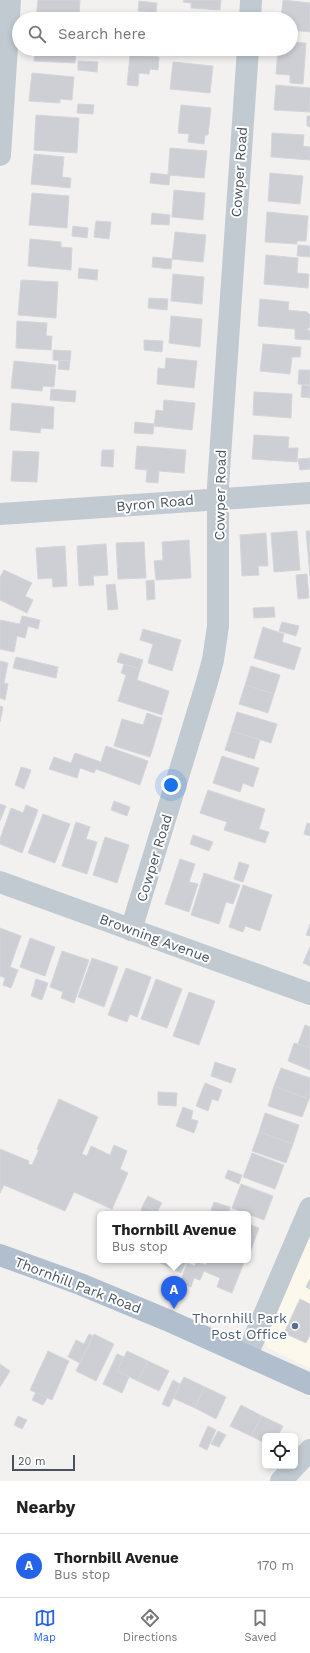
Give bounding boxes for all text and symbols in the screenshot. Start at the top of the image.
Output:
search box [12,12,298,56]
icon: search [26,23,48,45]
text: Search here [58,25,146,43]
street label: Cowper Road [228,126,250,218]
street label: Cowper Road [211,450,229,540]
street label: Byron Road [116,492,194,514]
your location [161,775,181,795]
street label: Cowper Road [133,812,175,904]
street label: Browning Avenue [97,911,213,965]
popup [97,1211,251,1263]
text: Thornbill Avenue [112,1221,236,1239]
text: Bus stop [112,1239,168,1254]
street label: Thornhill Park Road [13,1254,143,1316]
pin: A [161,1276,187,1309]
place label: Thornhill Park Post Office [192,1310,287,1342]
marker: Thornhill Park Post Office [290,1321,300,1331]
map controls [262,1433,298,1469]
button: locate [262,1433,298,1469]
scale bar [12,1453,75,1472]
text: 20 m [18,1455,46,1468]
text: Nearby [16,1497,75,1517]
text: Thornbill Avenue [54,1549,179,1567]
text: A [25,1558,33,1573]
text: 170 m [257,1558,294,1573]
text: Bus stop [54,1567,110,1582]
tab: Map [34,1607,56,1644]
tab: Directions [123,1607,177,1644]
tab: Saved [244,1607,276,1644]

